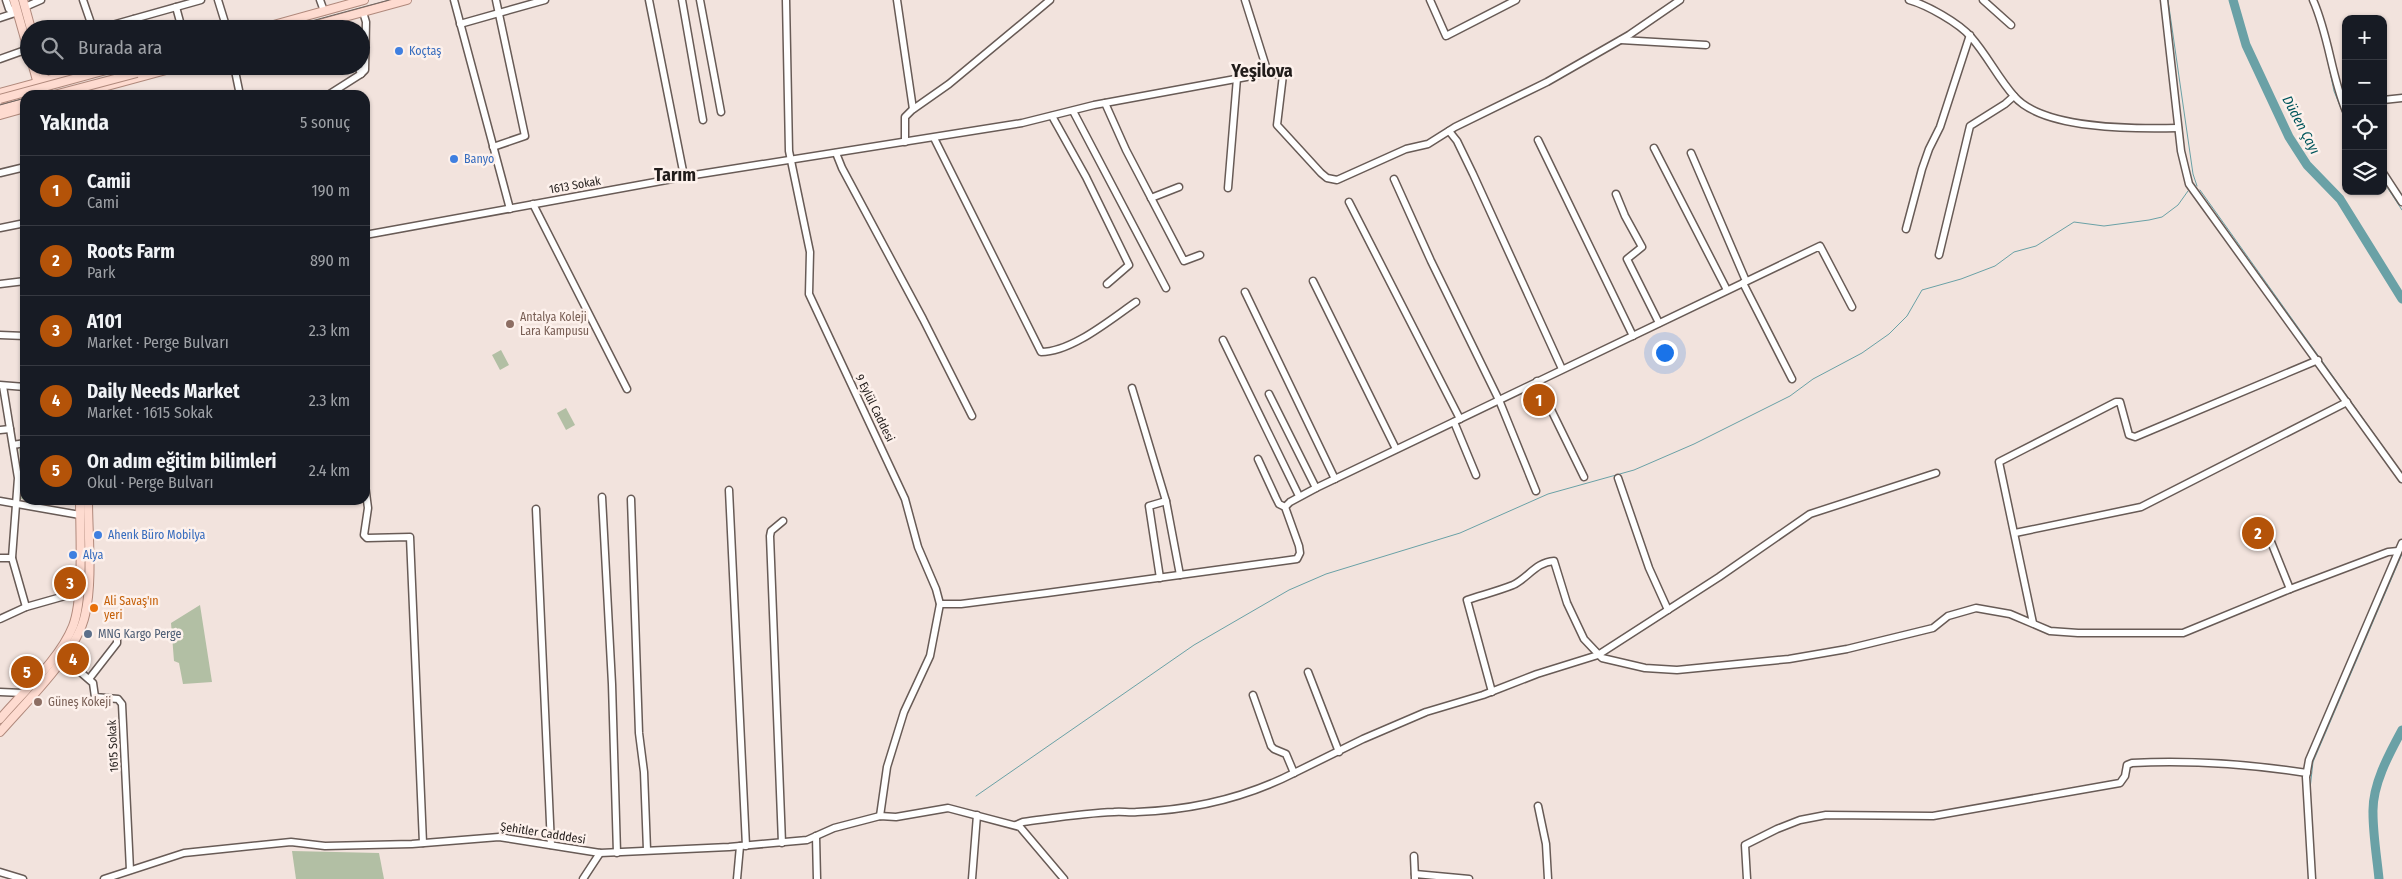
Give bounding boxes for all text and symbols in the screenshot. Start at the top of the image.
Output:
map controls [2342,15,2387,195]
button: + [2342,15,2387,60]
search box [20,20,370,75]
icon: search [38,34,66,62]
text: Burada ara [78,36,162,59]
place label: Koçtaş [409,44,441,58]
marker: Koçtaş [393,45,405,57]
district label: Yeşilova [1230,60,1293,82]
button: − [2342,60,2387,105]
water label: Düden Çayı [2279,93,2323,157]
button: locate [2342,105,2387,150]
text: Yakında [40,110,109,136]
text: 5 sonuç [300,113,350,132]
button: layers [2342,150,2387,195]
place label: Banyo [464,152,494,166]
marker: Banyo [448,153,460,165]
district label: Tarım [654,164,696,186]
text: Camii [87,170,131,193]
street label: 1613 Sokak [548,174,602,196]
text: 1 [53,181,59,200]
text: 190 m [312,181,350,200]
text: Cami [87,193,119,212]
text: Roots Farm [87,240,175,263]
text: 2 [52,251,60,270]
text: 890 m [310,251,350,270]
text: Park [87,263,115,282]
text: A101 [87,310,122,333]
place label: Antalya Koleji Lara Kampusu [520,310,589,338]
marker: Antalya Koleji Lara Kampusu [504,318,516,330]
text: 3 [52,321,60,340]
text: 2.3 km [309,321,350,340]
text: Market · Perge Bulvarı [87,333,229,352]
your location [1652,340,1678,366]
street label: 9 Eylül Caddesi [853,372,897,444]
text: Daily Needs Market [87,380,240,403]
pin: 1 [1523,381,1555,419]
text: 4 [52,391,60,410]
text: 2.3 km [309,391,350,410]
text: Market · 1615 Sokak [87,403,213,422]
text: On adım eğitim bilimleri [87,450,277,473]
text: 5 [52,461,60,480]
text: 2.4 km [309,461,350,480]
text: Okul · Perge Bulvarı [87,473,214,492]
pin: 2 [2242,514,2274,552]
place label: Ahenk Büro Mobilya [108,528,206,542]
marker: Ahenk Büro Mobilya [92,529,104,541]
place label: Alya [83,548,104,562]
marker: Alya [67,549,79,561]
pin: 3 [54,564,86,602]
place label: Ali Savaş'ın yeri [104,594,159,622]
marker: Ali Savaş'ın yeri [88,602,100,614]
place label: MNG Kargo Perge [98,627,182,641]
marker: MNG Kargo Perge [82,628,94,640]
pin: 4 [57,640,89,678]
pin: 5 [11,653,43,691]
place label: Güneş Kokeji [48,695,111,709]
marker: Güneş Kokeji [32,696,44,708]
street label: 1615 Sokak [105,719,121,772]
street label: Şehitler Cadddesi [499,819,587,847]

